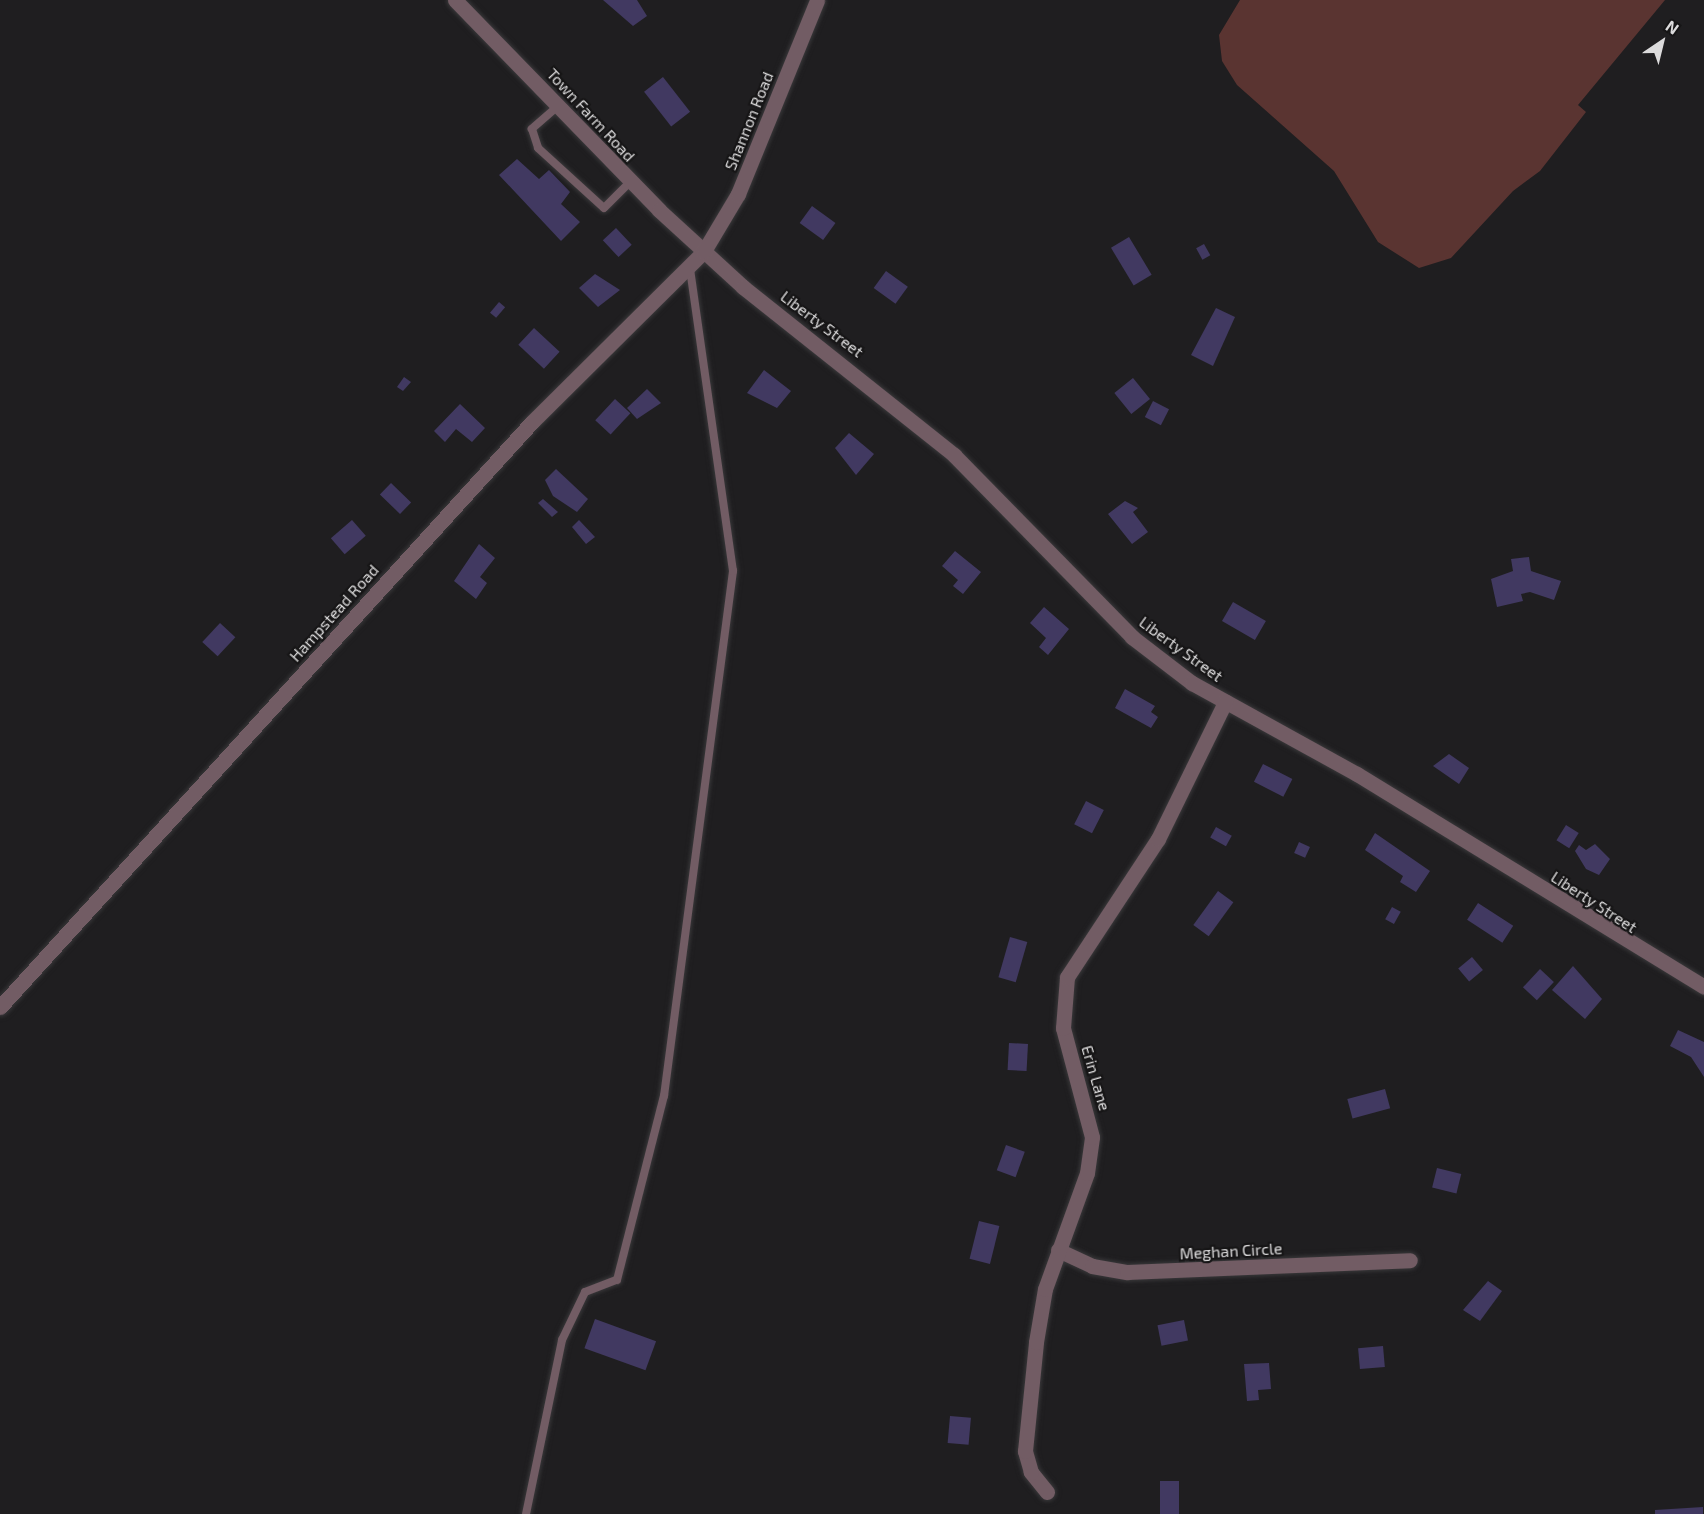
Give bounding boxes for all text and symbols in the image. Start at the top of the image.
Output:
north arrow [1632,12,1692,72]
text: N [1662,16,1683,38]
street label: Town Farm Road [543,64,639,166]
street label: Shannon Road [721,69,777,173]
street label: Liberty Street [777,287,867,361]
street label: Hampstead Road [285,561,383,665]
street label: Liberty Street [1135,612,1227,686]
street label: Liberty Street [1547,867,1641,937]
street label: Erin Lane [1078,1043,1114,1113]
street label: Meghan Circle [1179,1239,1283,1263]

